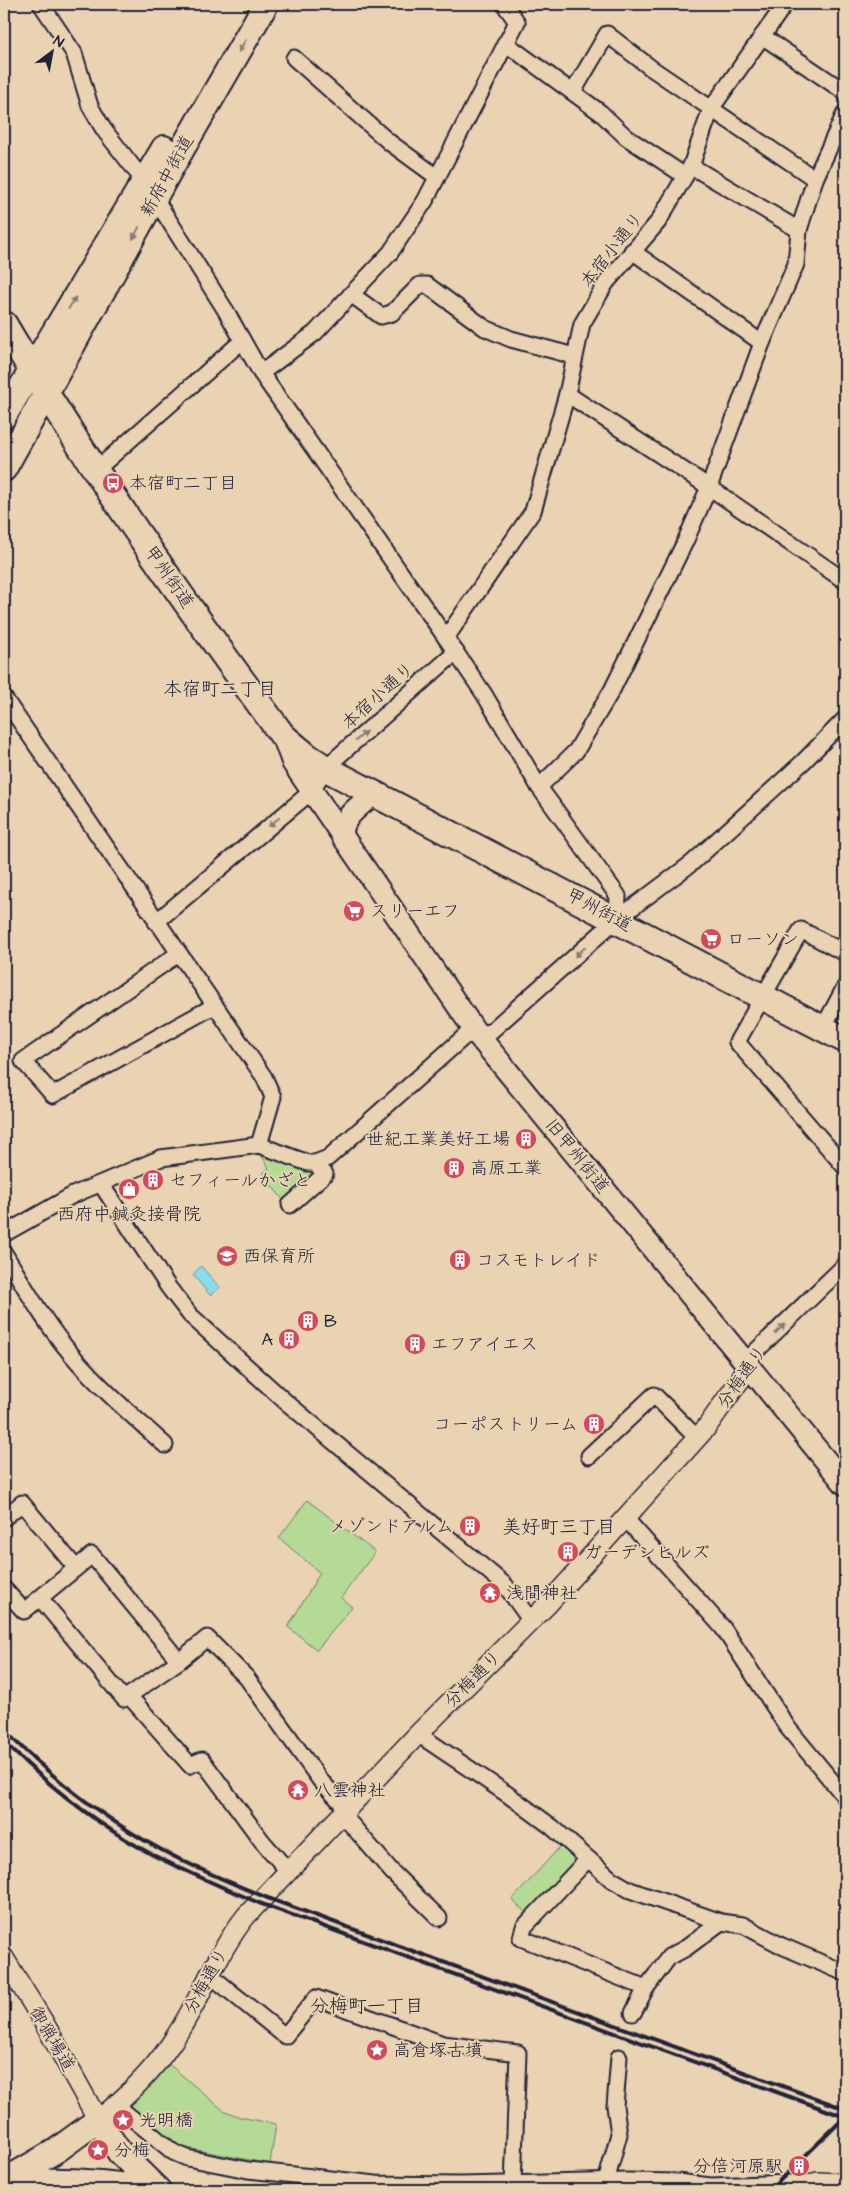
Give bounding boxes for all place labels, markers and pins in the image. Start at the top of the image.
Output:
bus stop icon: 本宿町二丁目 [101,471,125,495]
place label: 本宿町二丁目 [129,471,237,496]
supermarket icon: スリーエフ [342,899,366,923]
place label: スリーエフ [370,899,460,924]
supermarket icon: ローソン [699,927,723,951]
place label: ローソン [727,927,799,952]
place label: 世紀工業美好工場 [366,1127,510,1152]
building icon: 世紀工業美好工場 [514,1127,538,1151]
building icon: 高原工業 [442,1156,466,1180]
place label: 高原工業 [470,1156,542,1181]
building icon: セフィールかざと [141,1168,165,1192]
place label: セフィールかざと [169,1168,311,1193]
shop icon: 西府中鍼灸接骨院 [117,1177,141,1201]
place label: 西府中鍼灸接骨院 [57,1202,201,1227]
school or university icon: 西保育所 [215,1244,239,1268]
place label: 西保育所 [243,1244,315,1269]
building icon: コスモトレイド [448,1248,472,1272]
place label: コスモトレイド [476,1248,601,1273]
building icon: B [296,1309,320,1333]
place label: B [324,1309,337,1334]
place label: A [261,1327,273,1352]
building icon: A [277,1327,301,1351]
building icon: エフアイエス [403,1332,427,1356]
place label: エフアイエス [431,1332,538,1357]
place label: コーポストリーム [433,1412,578,1437]
building icon: コーポストリーム [582,1412,606,1436]
place label: メゾンドアルム [329,1514,454,1539]
building icon: メゾンドアルム [458,1514,482,1538]
building icon: ガーデンヒルズ [556,1540,580,1564]
place label: ガーデンヒルズ [584,1540,710,1565]
temple icon: 浅間神社 [478,1581,502,1605]
place label: 浅間神社 [506,1581,578,1606]
temple icon: 八雲神社 [286,1778,310,1802]
place label: 八雲神社 [314,1778,386,1803]
place icon: 高倉塚古墳 [365,2038,389,2062]
place label: 高倉塚古墳 [393,2038,483,2063]
place icon: 光明橋 [111,2108,135,2132]
place label: 光明橋 [139,2108,193,2133]
place icon: 分梅 [86,2138,110,2162]
place label: 分梅 [114,2138,150,2163]
place label: 分倍河原駅 [693,2154,783,2179]
building icon: 分倍河原駅 [787,2154,811,2178]

